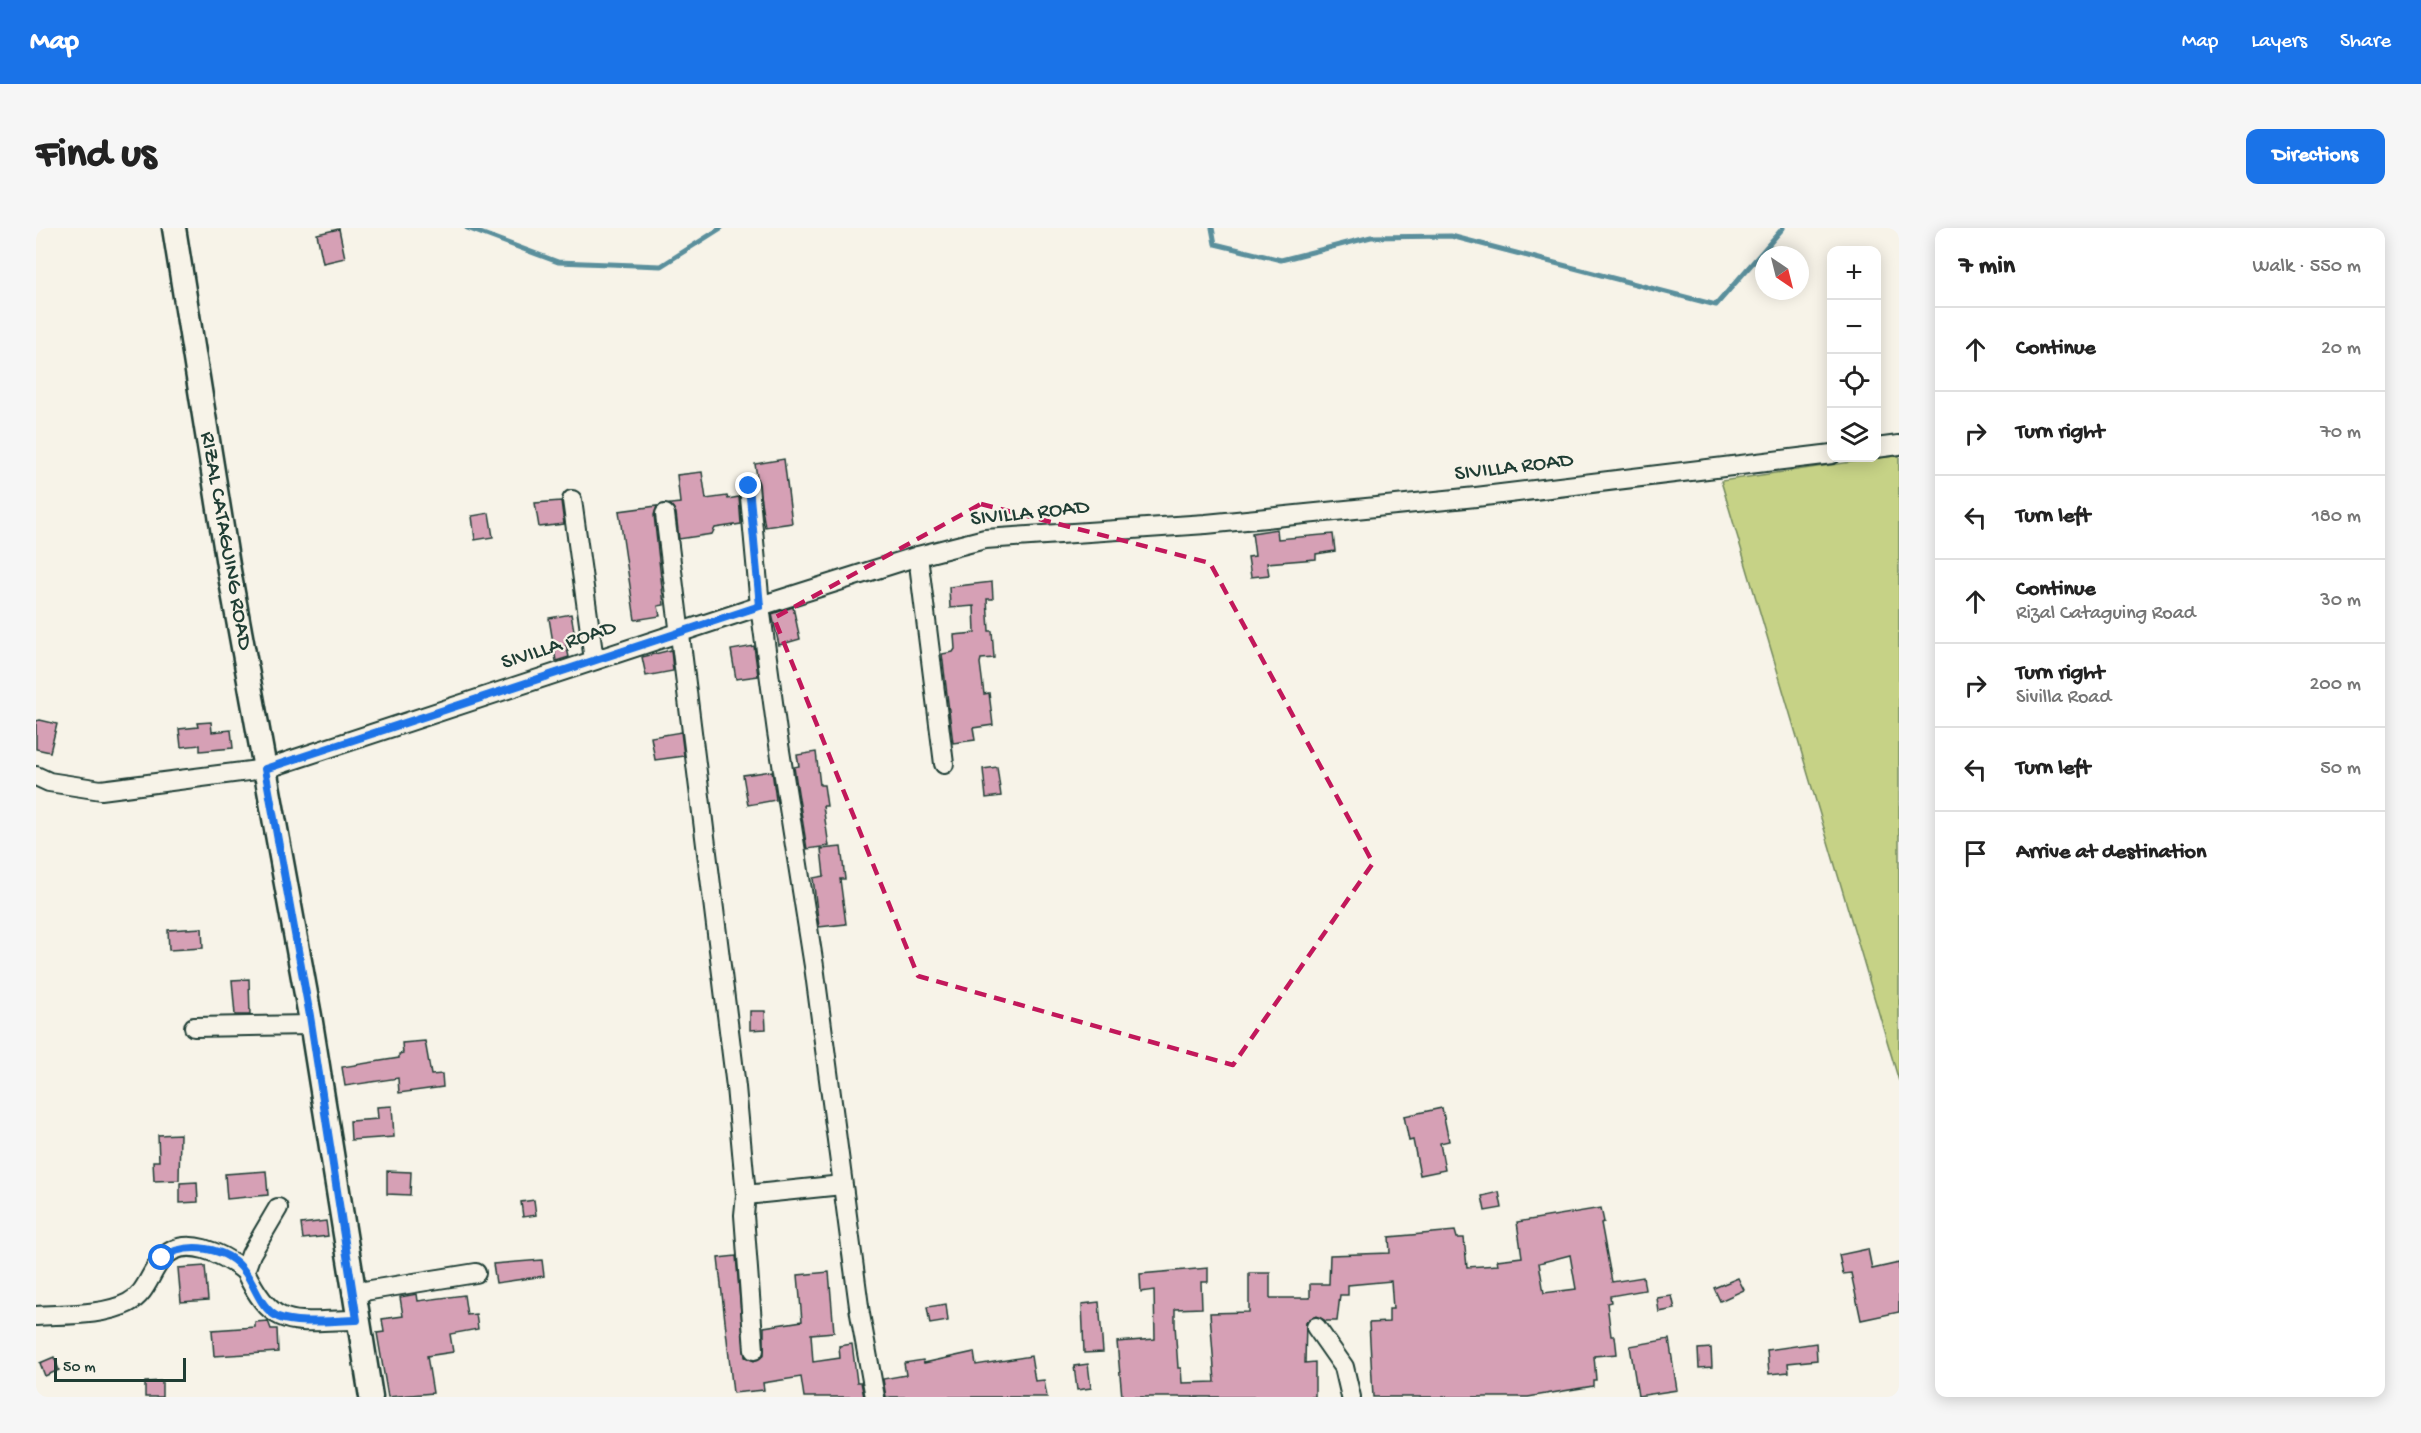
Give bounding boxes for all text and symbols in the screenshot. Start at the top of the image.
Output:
text: Map [30,26,79,59]
text: Map [2182,30,2218,55]
text: Layers [2251,30,2307,55]
text: Share [2340,30,2391,55]
button: Directions [2246,129,2385,184]
text: Find us [36,132,156,181]
north arrow [1755,246,1809,300]
map controls [1827,246,1881,462]
button: + [1827,246,1881,300]
text: 7 min [1959,252,2015,283]
text: Walk · 550 m [2252,256,2361,279]
button: − [1827,300,1881,354]
icon: ahead [1959,333,1992,366]
text: Continue [2016,336,2096,362]
text: 20 m [2321,338,2361,361]
button: locate [1827,354,1881,408]
button: layers [1827,408,1881,462]
icon: right [1959,417,1992,450]
text: Turn right [2016,420,2104,446]
text: 70 m [2320,422,2361,445]
street label: RIZAL CATAGUING ROAD [193,430,257,653]
street label: SIVILLA ROAD [1453,448,1575,488]
route end [735,472,761,498]
street label: SIVILLA ROAD [969,495,1091,533]
icon: left [1959,501,1992,534]
text: Turn left [2016,504,2090,530]
text: 180 m [2312,506,2361,529]
text: Continue [2016,577,2096,603]
icon: ahead [1959,585,1992,618]
text: 30 m [2320,590,2361,613]
text: Rizal Cataguing Road [2016,603,2195,626]
street label: SIVILLA ROAD [498,615,620,677]
text: Turn right [2016,661,2104,687]
icon: right [1959,669,1992,702]
text: 200 m [2310,674,2361,697]
text: Sivilla Road [2016,687,2111,710]
icon: left [1959,753,1992,786]
text: Turn left [2016,756,2090,782]
text: 50 m [2320,758,2361,781]
icon: arrive [1959,837,1992,870]
text: Arrive at destination [2016,840,2206,866]
route start [148,1244,174,1270]
scale bar [54,1355,186,1382]
text: 50 m [63,1359,96,1378]

